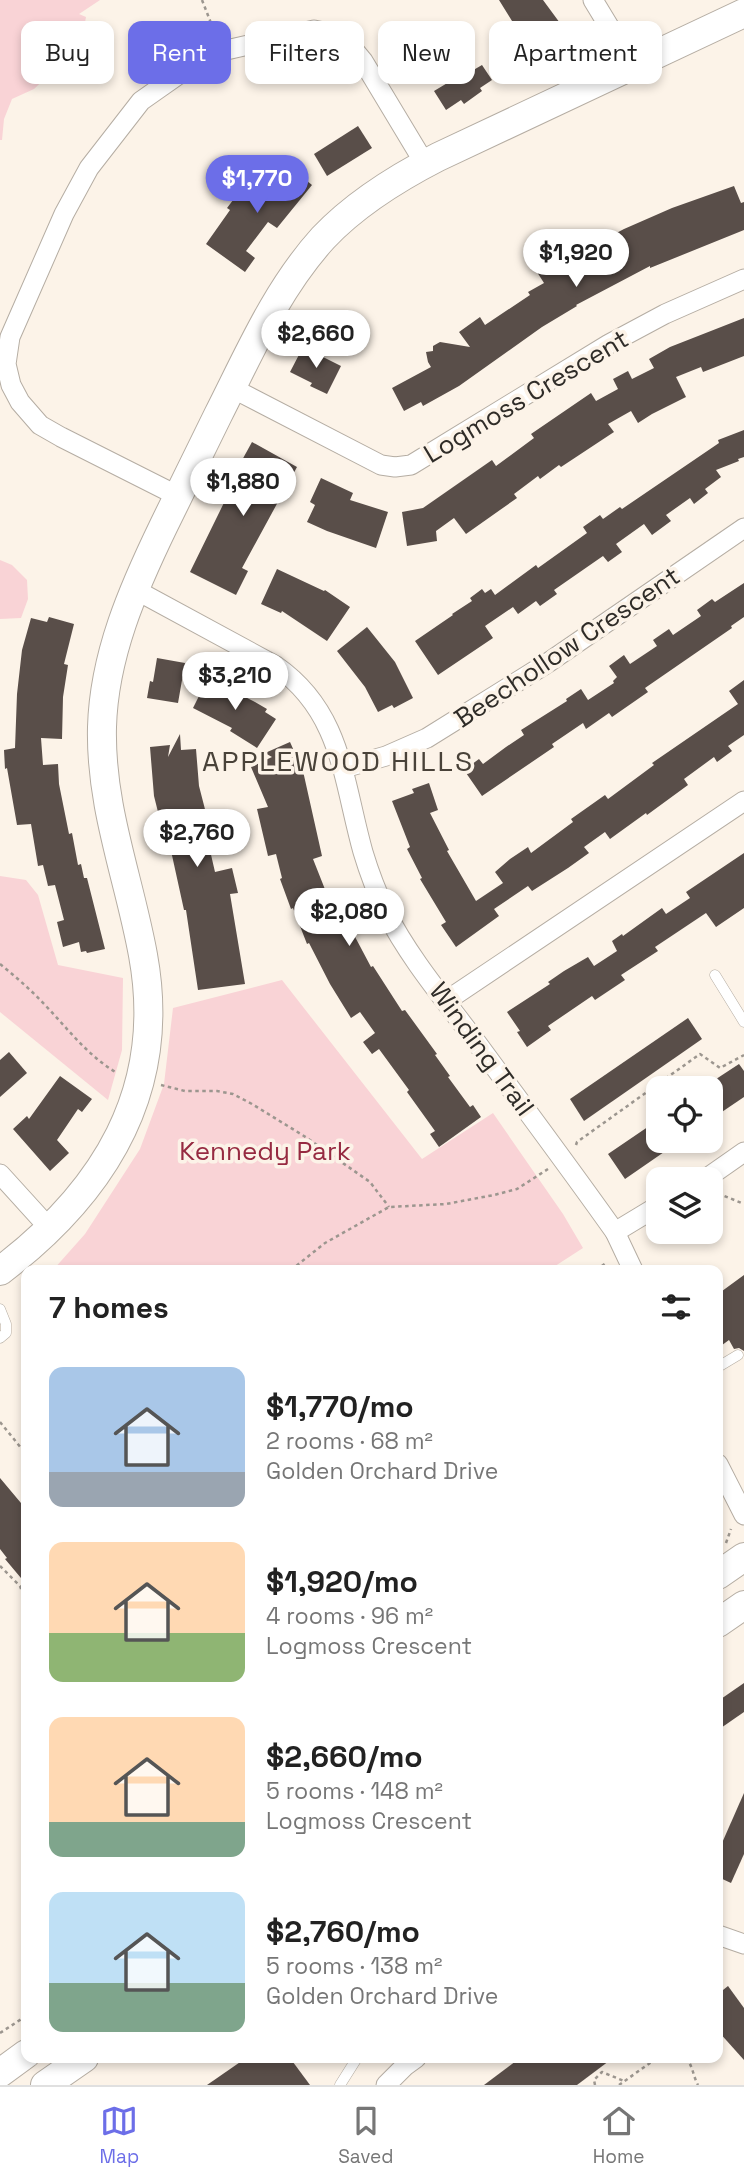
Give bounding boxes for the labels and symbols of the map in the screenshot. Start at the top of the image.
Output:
pin: $1,770 [200,156,314,215]
pin: $1,920 [519,230,633,289]
pin: $2,660 [259,310,373,370]
street label: Logmoss Crescent [417,321,635,471]
pin: $1,880 [186,458,300,518]
street label: Beechollow Crescent [448,559,686,735]
pin: $3,210 [178,652,292,712]
district label: APPLEWOOD HILLS [202,743,474,779]
pin: $2,760 [140,810,254,869]
pin: $2,080 [292,888,406,948]
street label: Winding Trail [422,975,542,1123]
park label: Kennedy Park [179,1134,351,1168]

